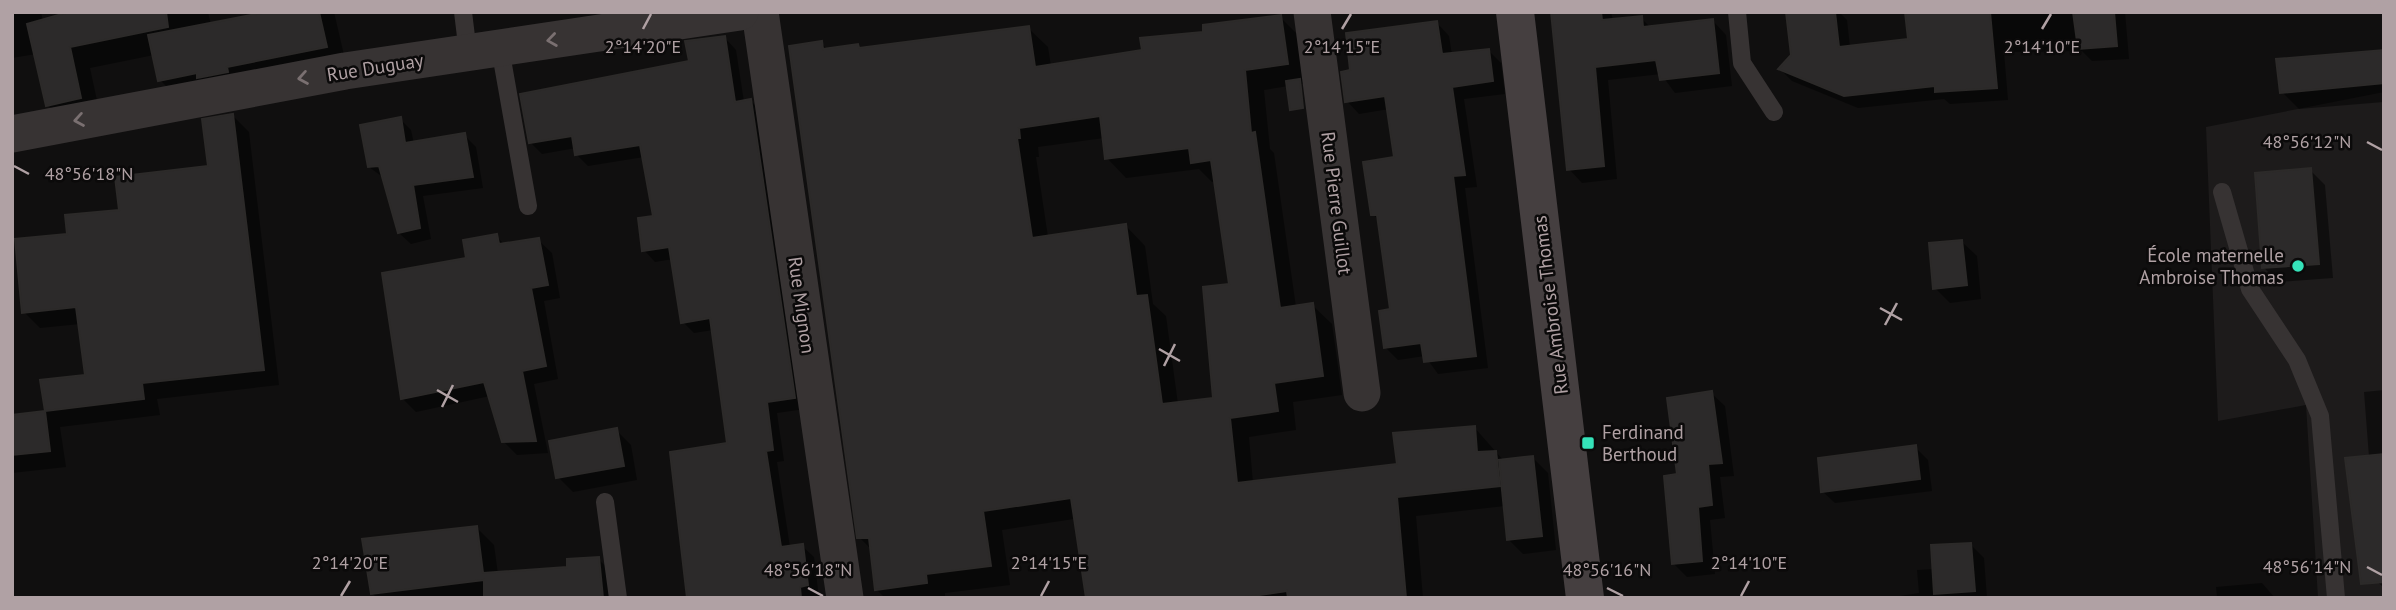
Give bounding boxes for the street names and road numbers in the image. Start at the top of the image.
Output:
street label: Rue Duguay [325,48,425,86]
street label: Rue Pierre Guillot [1316,130,1358,276]
street label: Rue Ambroise Thomas [1527,214,1573,396]
street label: Rue Mignon [783,255,821,355]

